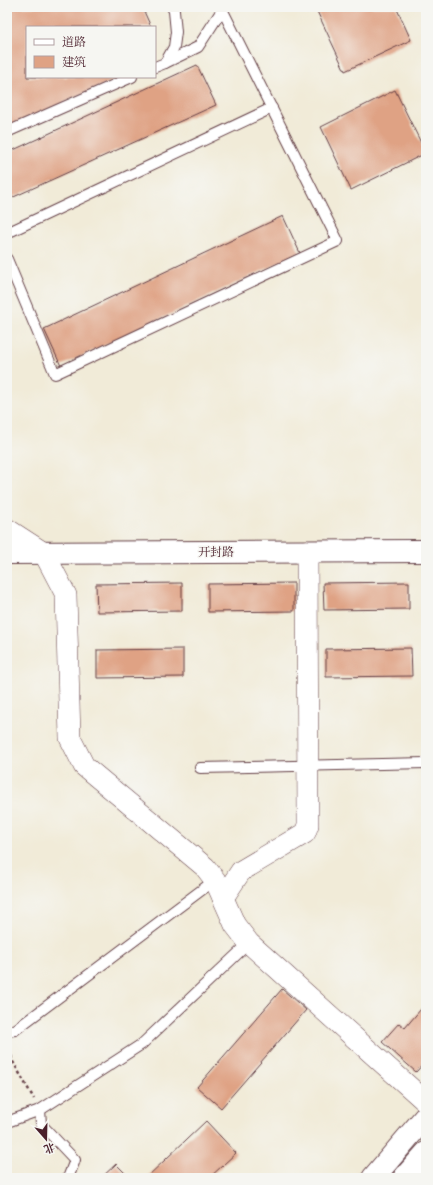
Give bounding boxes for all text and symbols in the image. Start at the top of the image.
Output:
legend [26,26,156,78]
text: 道路 [62,35,86,51]
text: 建筑 [62,55,86,71]
street label: 开封路 [198,545,234,561]
north arrow [26,1119,66,1159]
text: 北 [41,1138,57,1156]

